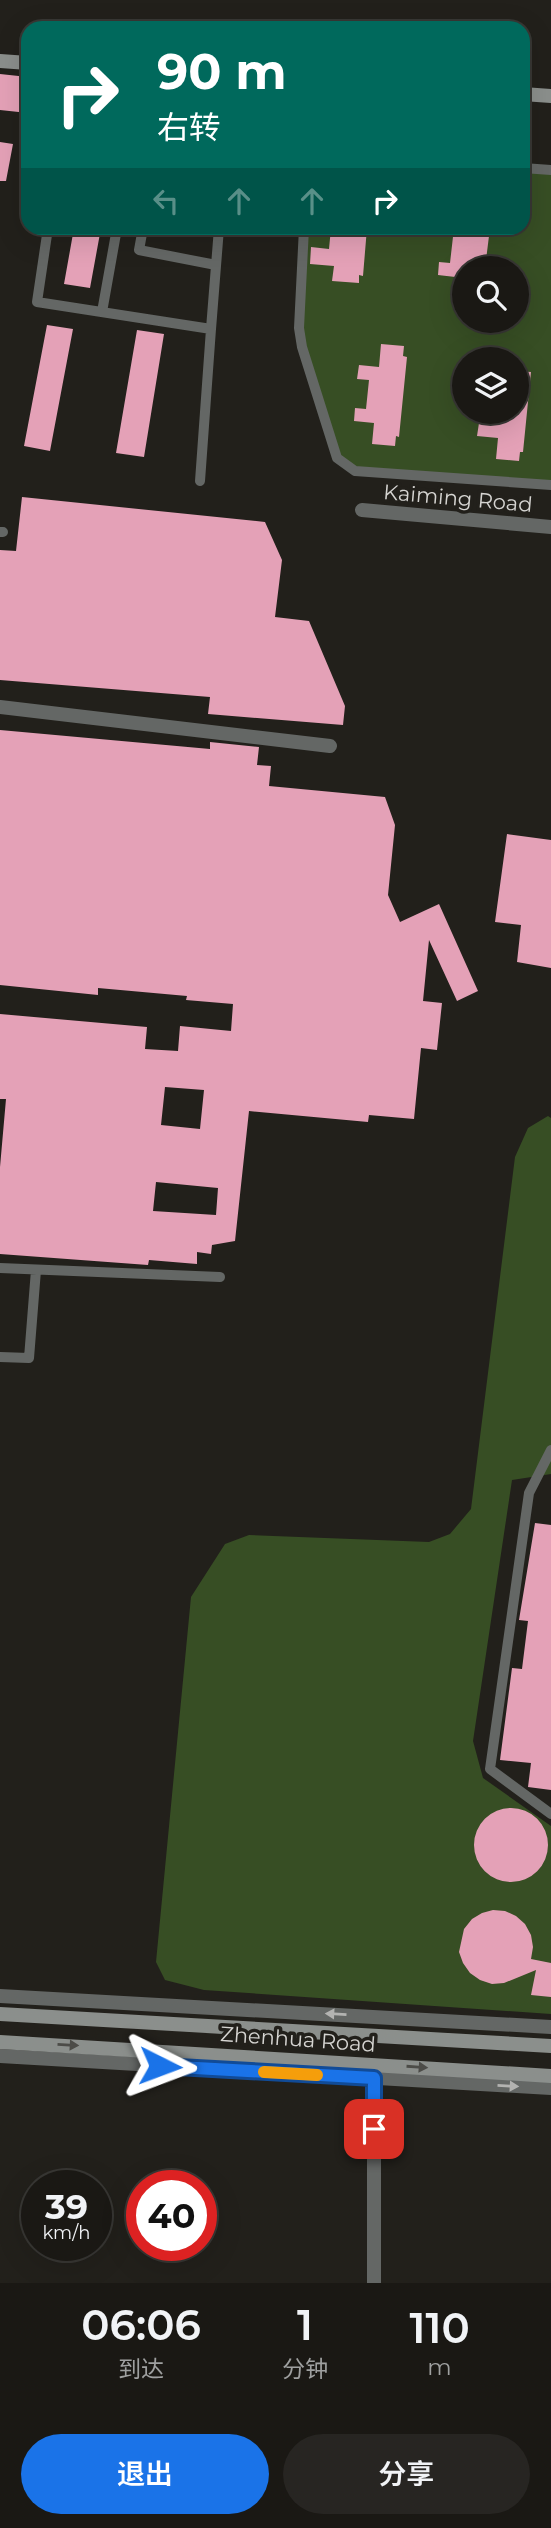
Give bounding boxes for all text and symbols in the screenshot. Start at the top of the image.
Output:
text: 90 m [157,42,287,101]
icon: right [42,49,133,140]
text: 右转 [157,108,221,147]
icon: left [147,182,185,220]
icon: ahead [220,182,258,220]
icon: ahead [293,182,331,220]
icon: right [366,182,404,220]
map controls [452,256,529,424]
button: search [452,256,529,333]
button: layers [452,347,529,424]
street label: Kaiming Road [382,479,534,517]
one-way arrow [325,2008,347,2019]
street label: Zhenhua Road [219,2021,377,2057]
position arrow [123,2029,197,2103]
one-way arrow [57,2040,79,2051]
one-way arrow [407,2062,429,2073]
one-way arrow [498,2081,520,2092]
pin [344,2099,404,2159]
icon: arrive [355,2110,393,2148]
speed limit sign: 40 [126,2170,217,2261]
text: 39 [45,2185,88,2228]
text: km/h [42,2222,91,2244]
text: 06:06 [81,2299,201,2351]
text: 1 [297,2299,313,2351]
text: 110 [409,2302,470,2354]
text: m [427,2353,452,2381]
text: 到达 [118,2355,164,2383]
text: 分钟 [282,2355,328,2383]
button: 退出 [21,2434,269,2514]
button: 分享 [283,2434,530,2514]

